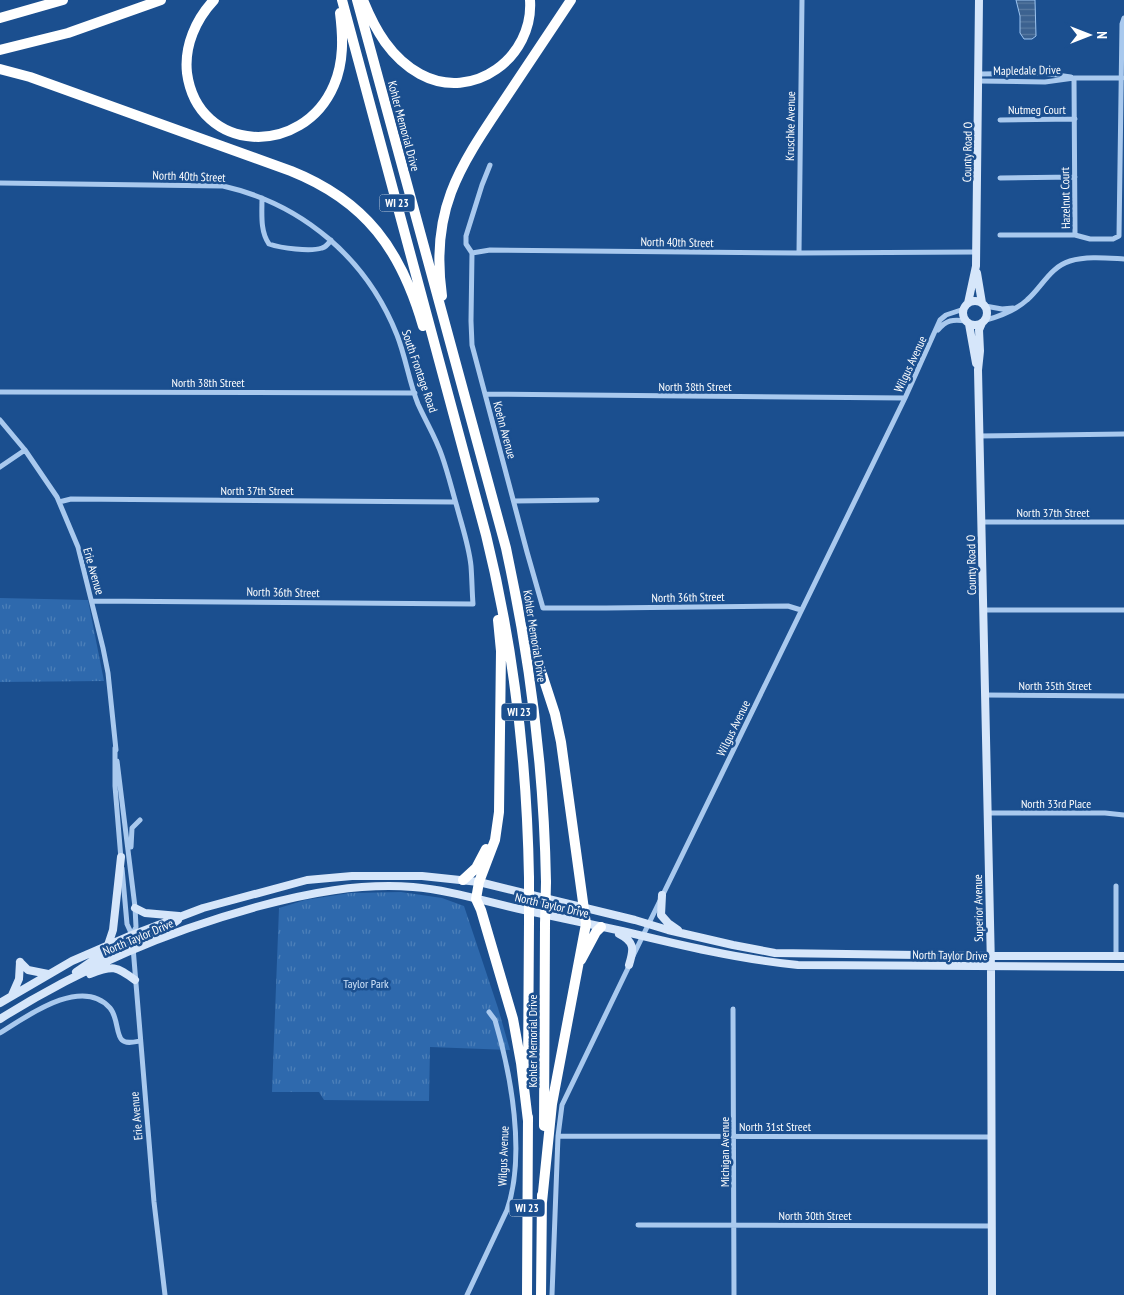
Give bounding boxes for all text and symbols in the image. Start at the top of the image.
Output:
north arrow [1064,10,1114,60]
text: N [1093,31,1111,39]
street label: Mapledale Drive [993,62,1061,78]
street label: Kohler Memorial Drive [385,79,423,173]
street label: Kruschke Avenue [782,91,798,161]
street label: Nutmeg Court [1008,102,1067,117]
street label: County Road O [959,121,975,182]
street label: Hazelnut Court [1057,166,1073,229]
street label: North 40th Street [152,167,226,185]
road number: WI 23 [380,194,414,212]
street label: North 40th Street [640,234,714,250]
street label: South Frontage Road [399,328,441,414]
street label: Wilgus Avenue [890,333,930,395]
street label: North 38th Street [171,375,245,390]
street label: North 38th Street [658,379,732,394]
street label: Koehn Avenue [490,400,520,460]
street label: North 37th Street [220,483,294,498]
street label: North 37th Street [1016,505,1090,520]
street label: County Road O [963,534,979,595]
street label: Erie Avenue [80,546,108,596]
street label: North 36th Street [246,584,320,600]
street label: Kohler Memorial Drive [520,589,550,683]
street label: North 36th Street [651,589,725,605]
street label: North 35th Street [1018,678,1092,693]
street label: Wilgus Avenue [713,697,753,758]
road number: WI 23 [502,704,536,720]
street label: North 33rd Place [1021,796,1091,811]
street label: Superior Avenue [970,874,986,942]
street label: North Taylor Drive [514,889,590,921]
street label: North Taylor Drive [100,915,176,959]
street label: North Taylor Drive [912,947,988,963]
park label: Taylor Park [343,976,389,991]
street label: Kohler Memorial Drive [525,994,540,1087]
street label: Erie Avenue [126,1091,146,1141]
street label: Michigan Avenue [717,1117,732,1187]
street label: North 31st Street [739,1119,812,1134]
street label: Wilgus Avenue [494,1125,512,1186]
road number: WI 23 [510,1200,544,1216]
street label: North 30th Street [778,1208,852,1223]

